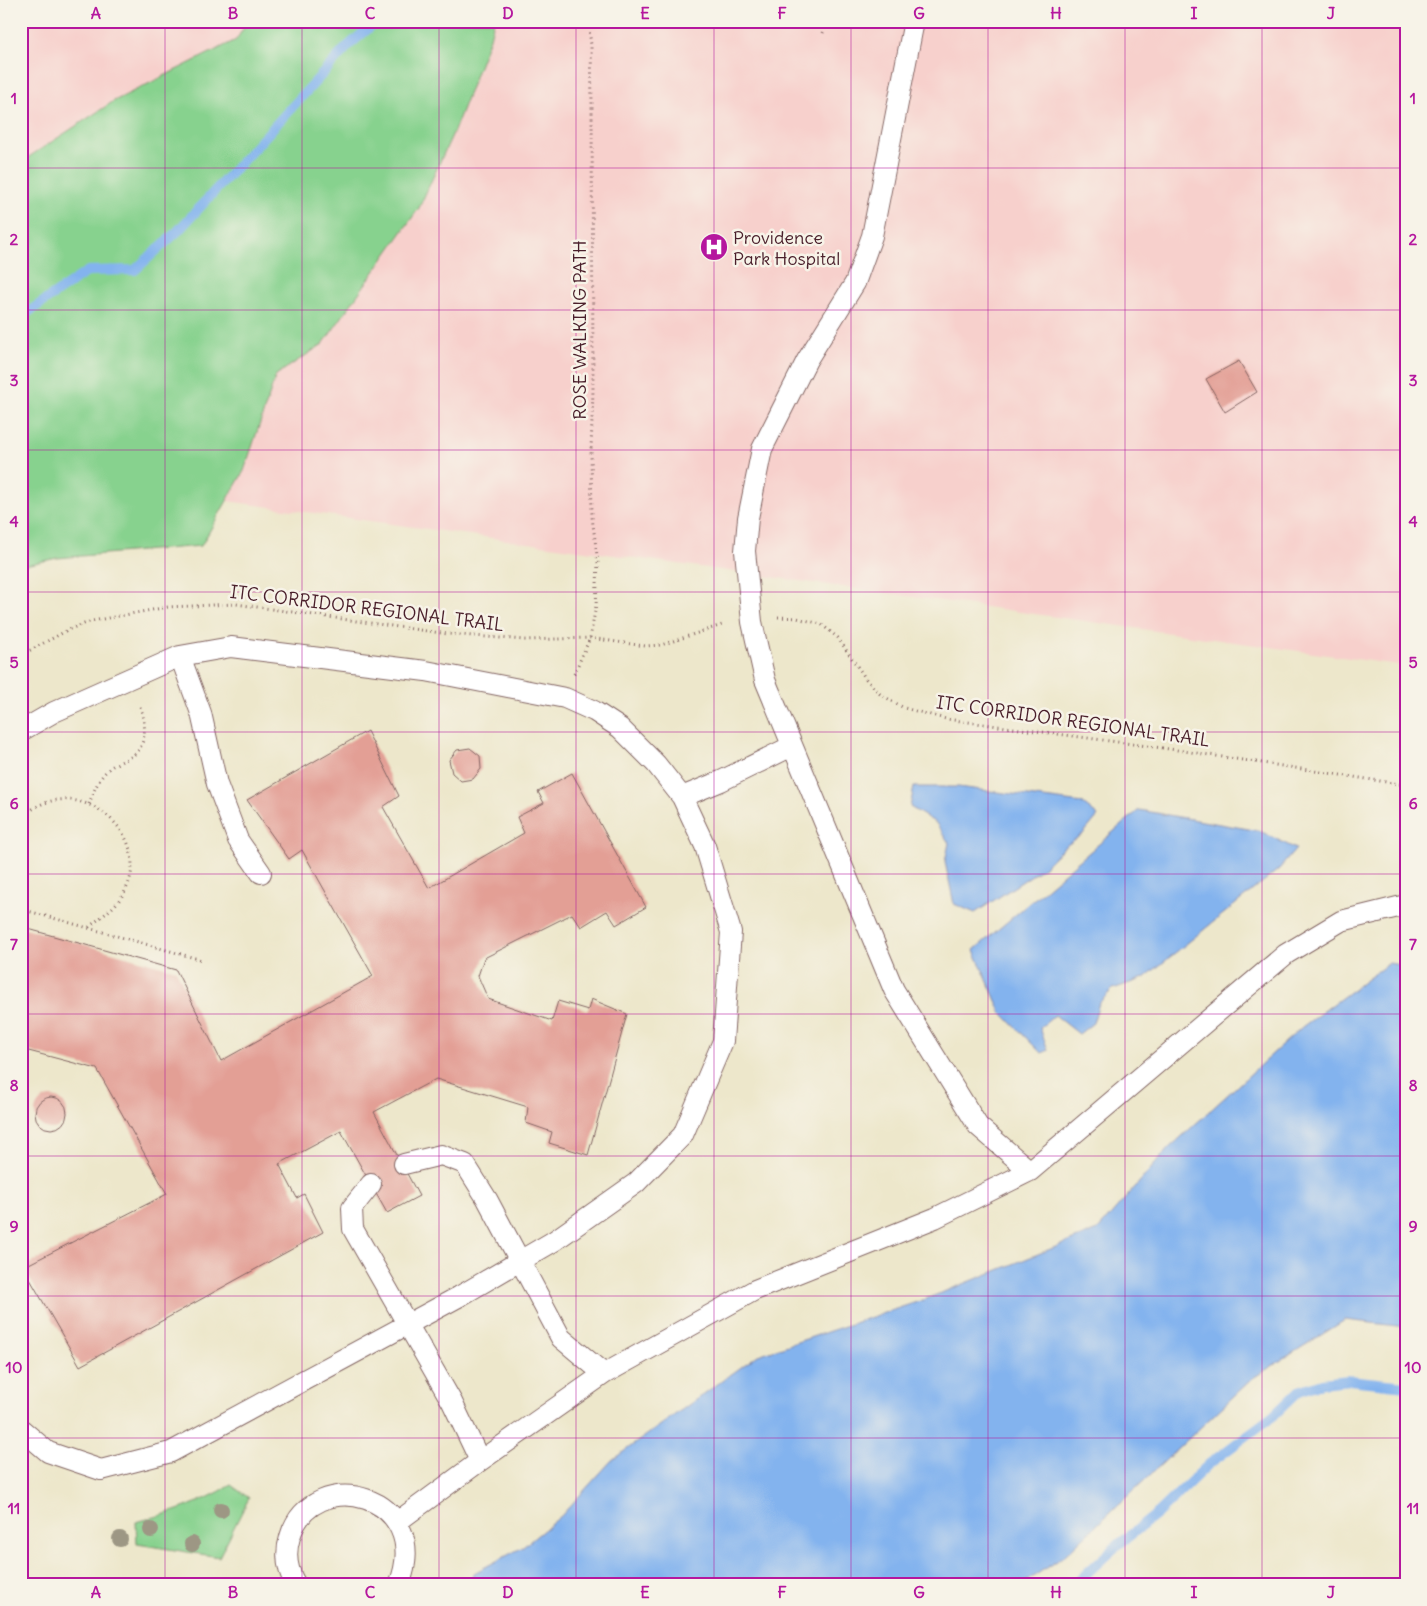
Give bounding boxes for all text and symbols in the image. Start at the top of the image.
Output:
text: A [91,3,101,23]
text: B [228,3,239,23]
text: C [365,3,376,23]
text: D [502,3,514,23]
text: E [640,3,650,23]
text: F [777,3,787,23]
text: G [913,3,925,23]
text: H [1050,3,1062,23]
text: I [1191,3,1198,23]
text: J [1327,3,1336,23]
text: 1 [11,88,17,108]
text: 1 [1410,88,1416,108]
place label: Providence Park Hospital [733,226,840,270]
text: 2 [10,229,19,249]
text: 2 [1409,229,1418,249]
hospital icon: Providence Park Hospital [699,232,729,262]
street label: ROSE WALKING PATH [568,240,591,420]
text: 3 [9,370,19,390]
text: 3 [1408,370,1418,390]
text: 4 [9,511,19,531]
text: 4 [1408,511,1418,531]
street label: ITC CORRIDOR REGIONAL TRAIL [229,580,505,636]
text: 5 [9,652,19,672]
text: 5 [1408,652,1418,672]
street label: ITC CORRIDOR REGIONAL TRAIL [935,690,1211,752]
text: 6 [9,793,19,813]
text: 6 [1408,793,1418,813]
text: 7 [10,934,18,954]
text: 7 [1409,934,1417,954]
text: 8 [9,1075,19,1095]
text: 8 [1408,1075,1418,1095]
text: 9 [9,1216,19,1236]
text: 9 [1408,1216,1418,1236]
text: 10 [6,1357,22,1377]
text: 10 [1405,1357,1421,1377]
text: 11 [8,1498,20,1518]
text: 11 [1407,1498,1419,1518]
text: A [91,1582,101,1602]
text: B [228,1582,239,1602]
text: C [365,1582,376,1602]
text: D [502,1582,514,1602]
text: E [640,1582,650,1602]
text: F [777,1582,787,1602]
text: G [913,1582,925,1602]
text: H [1050,1582,1062,1602]
text: I [1191,1582,1198,1602]
text: J [1327,1582,1336,1602]

